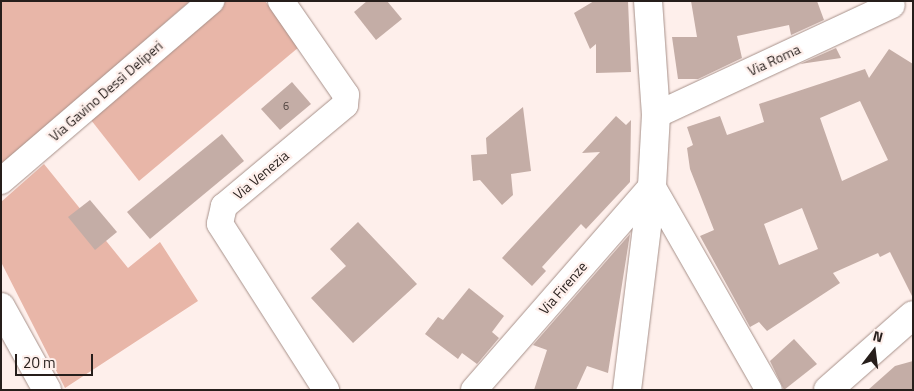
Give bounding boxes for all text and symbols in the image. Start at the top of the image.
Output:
street label: Via Gavino Dessì Deliperi [46,37,166,145]
street label: Via Roma [745,41,803,79]
house number: 6 [283,99,289,113]
street label: Via Venezia [230,147,292,203]
street label: Via Firenze [536,258,590,318]
text: N [871,325,885,347]
north arrow [849,326,899,376]
scale bar [18,344,95,376]
text: 20 m [23,351,56,374]

